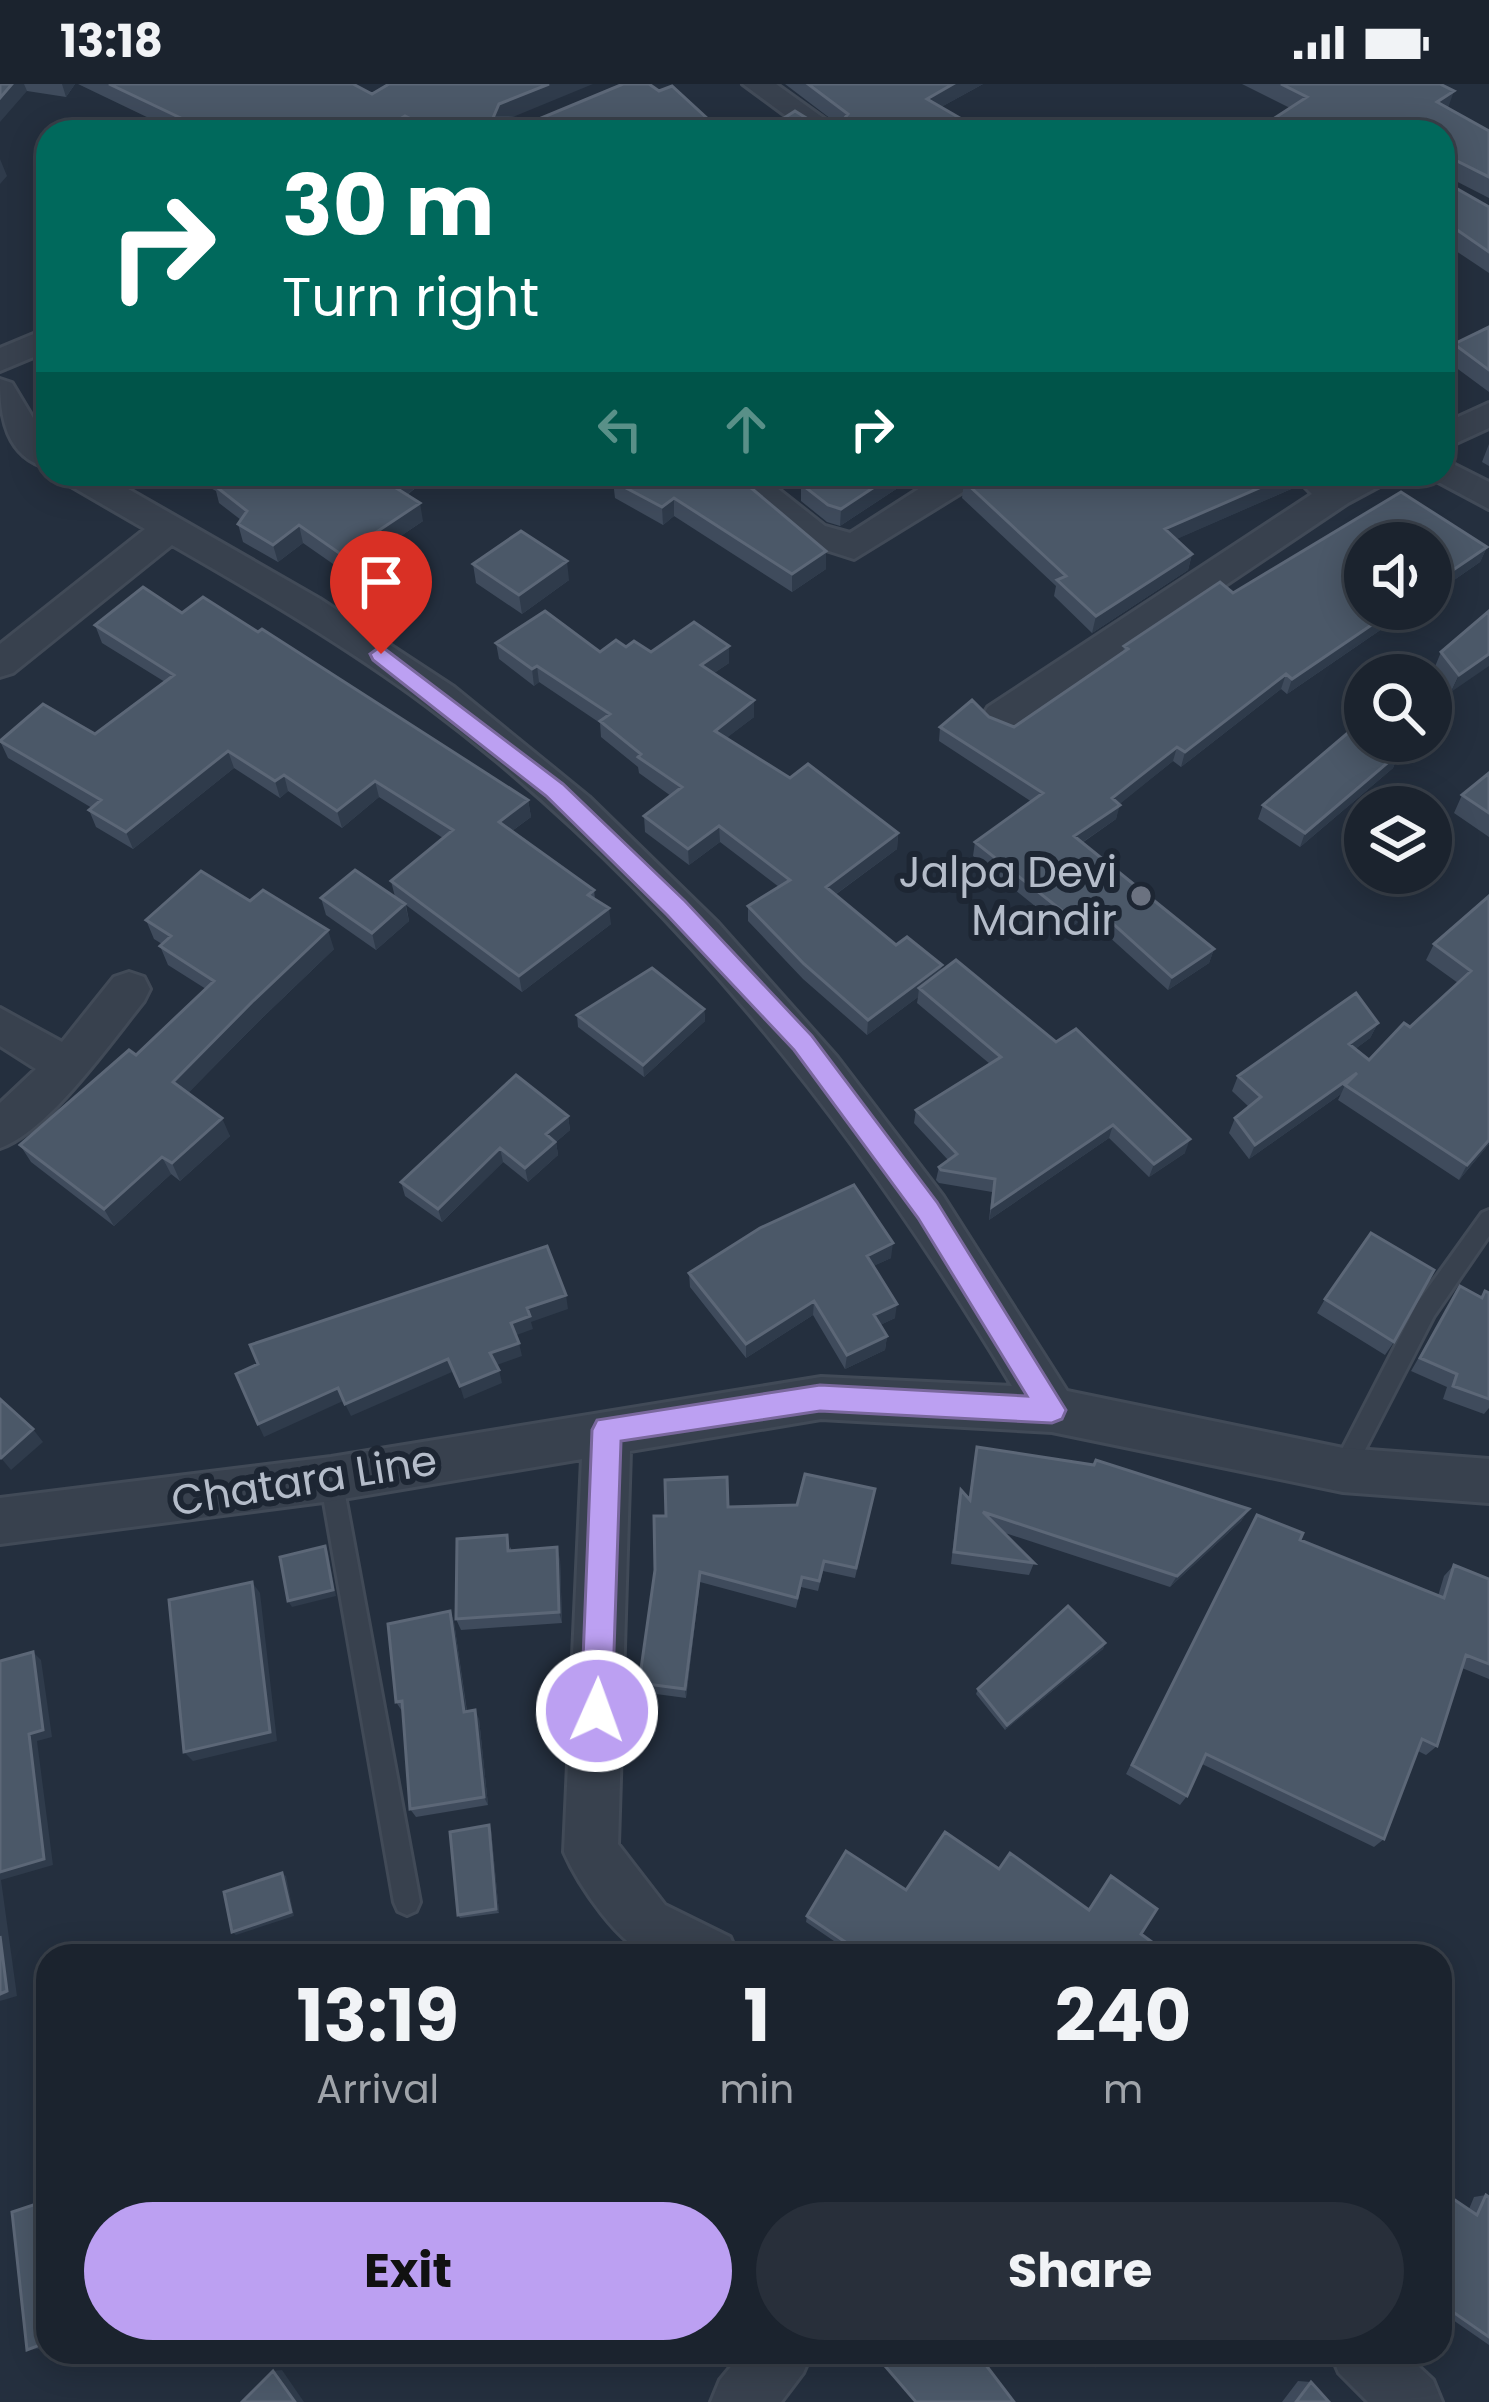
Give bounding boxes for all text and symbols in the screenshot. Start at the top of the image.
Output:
text: 13:18 [60,10,163,73]
text: 30 m [282,147,494,264]
icon: right [84,168,240,324]
text: Turn right [282,259,539,335]
icon: left [587,396,653,462]
icon: ahead [713,396,779,462]
icon: right [839,396,905,462]
map controls [1344,522,1452,894]
button: sound [1344,522,1452,630]
pin [330,531,432,654]
icon: arrive [348,549,414,615]
button: search [1344,654,1452,762]
button: layers [1344,786,1452,894]
place label: Jalpa Devi Mandir [898,843,1117,950]
marker: Jalpa Devi Mandir [1128,883,1154,909]
street label: Chatara Line [167,1430,441,1531]
position arrow [534,1648,660,1774]
text: 13:19 [297,1965,459,2066]
text: 1 [743,1965,770,2066]
text: 240 [1055,1965,1191,2066]
text: Arrival [316,2062,439,2117]
text: min [719,2062,794,2117]
text: m [1103,2062,1143,2117]
button: Exit [84,2202,732,2340]
button: Share [756,2202,1404,2340]

